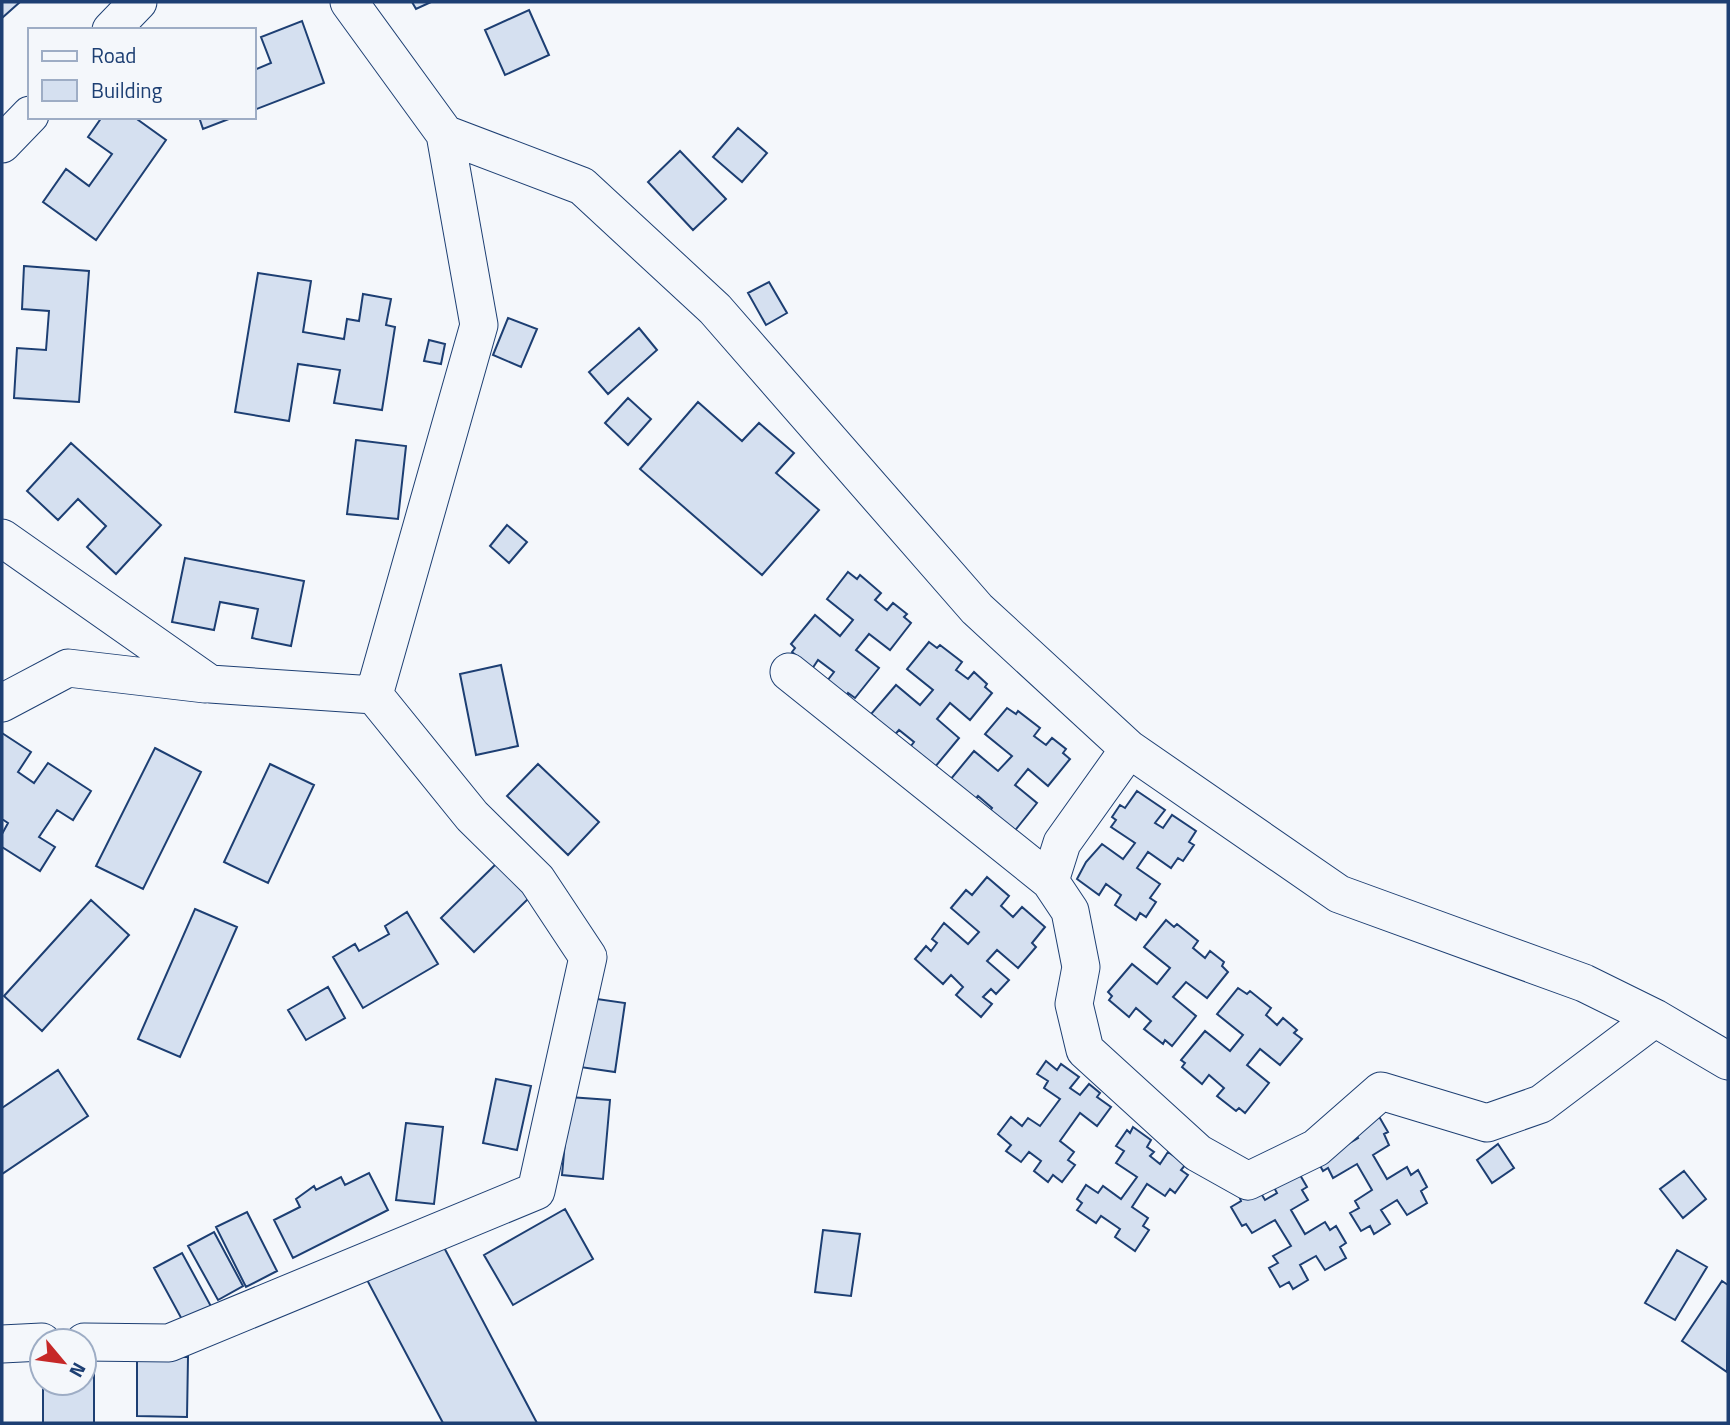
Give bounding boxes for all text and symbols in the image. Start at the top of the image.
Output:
legend [28,28,256,119]
text: Road [91,39,136,71]
text: Building [91,74,163,106]
north arrow [28,1327,98,1397]
text: N [62,1358,94,1383]

